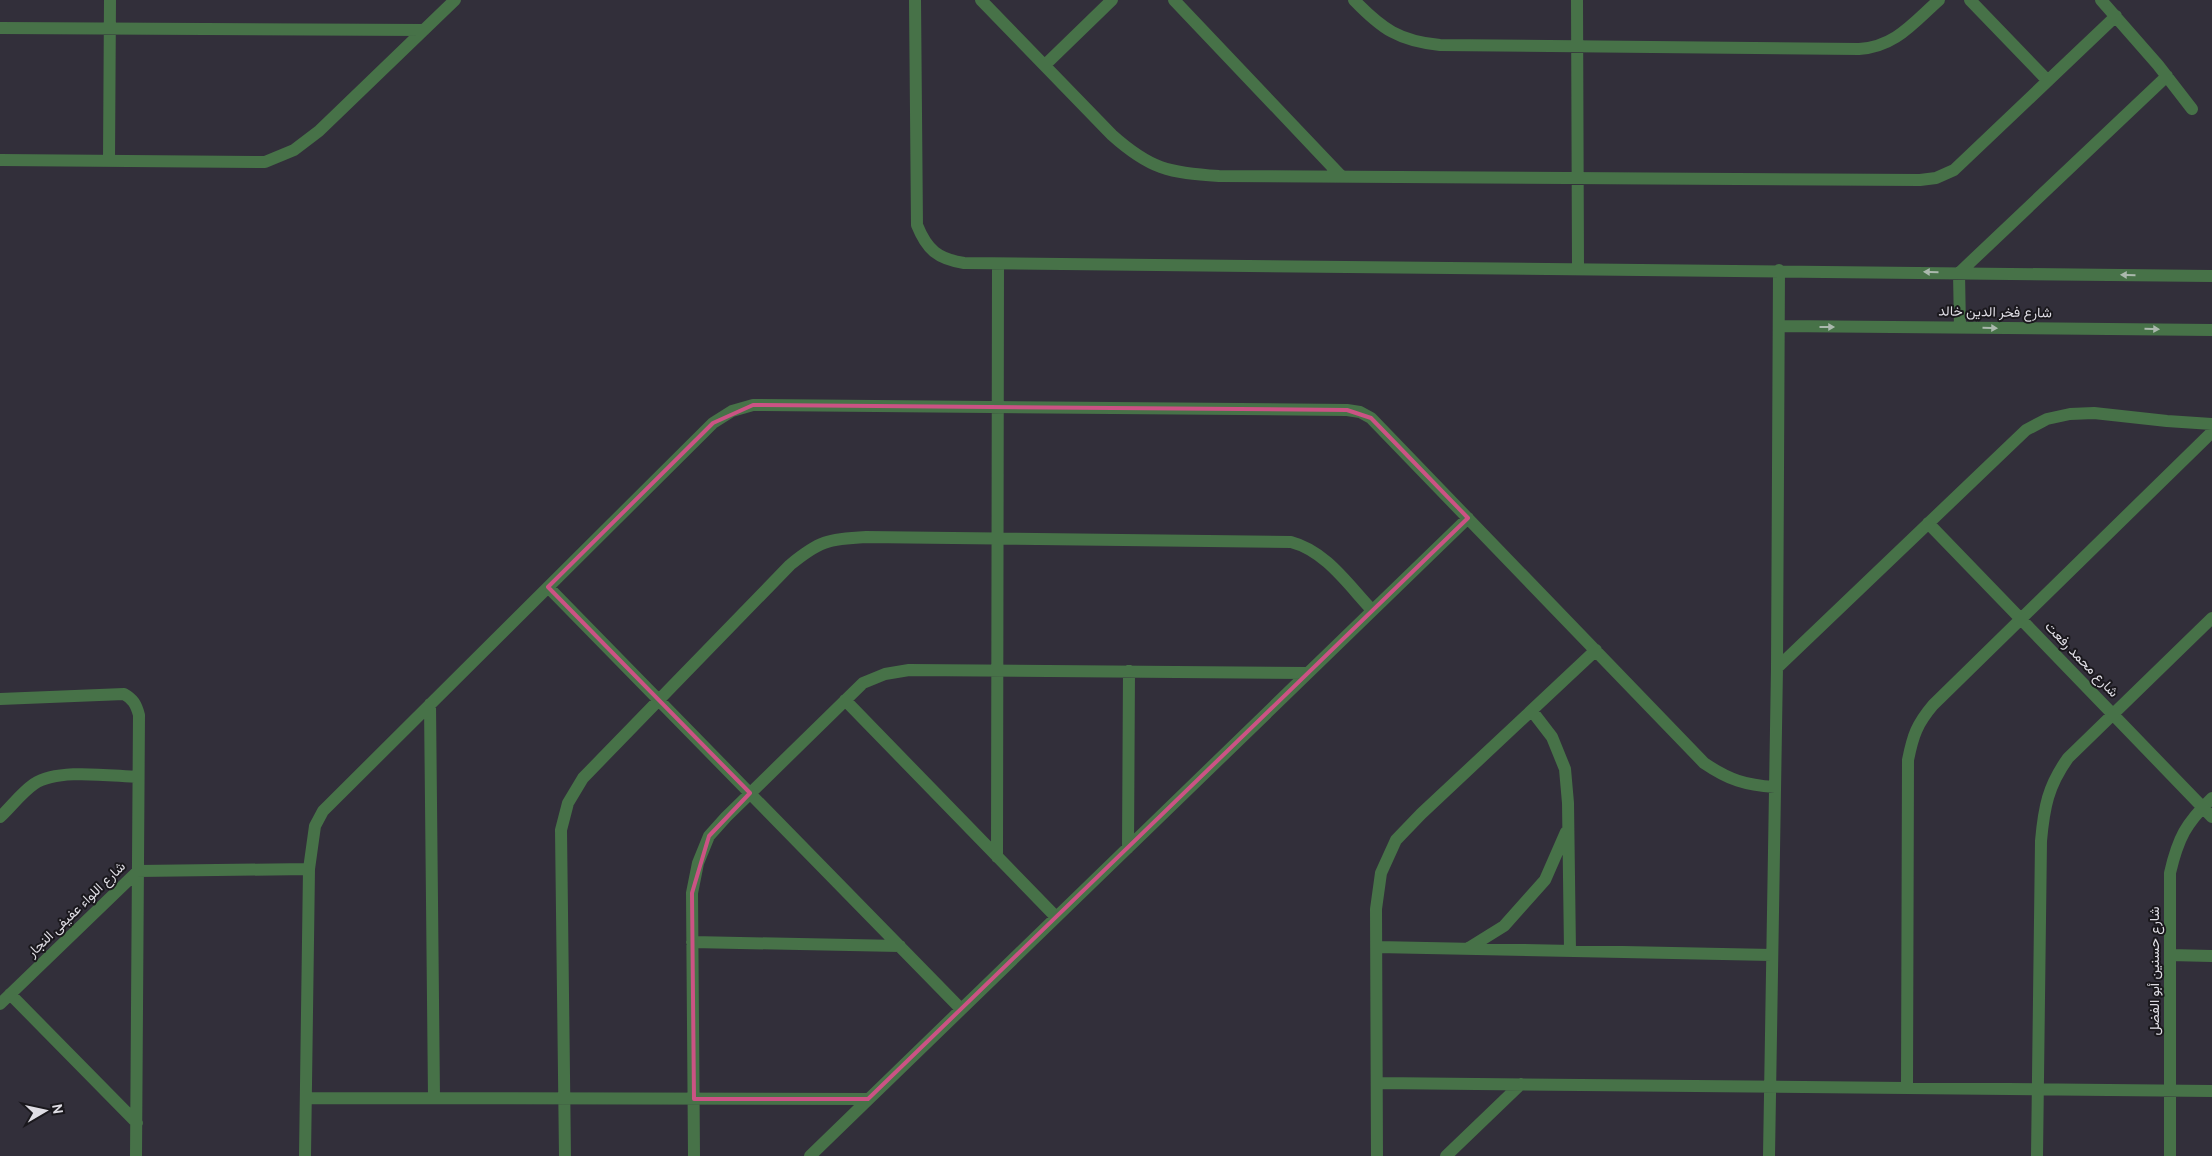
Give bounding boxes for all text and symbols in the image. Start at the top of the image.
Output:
one-way arrow [1923,268,1939,276]
one-way arrow [2120,271,2136,279]
street label: شارع فخر الدين خالد [1938,304,2052,323]
one-way arrow [1820,323,1836,331]
one-way arrow [1982,324,1998,332]
one-way arrow [2145,325,2161,333]
street label: شارع محمد رفعت [2040,619,2121,702]
street label: شارع اللواء عفيفى النجار [24,859,130,963]
street label: شارع حسنين أبو الفضل [2147,907,2165,1035]
north arrow [20,1086,70,1136]
text: N [47,1103,66,1116]

